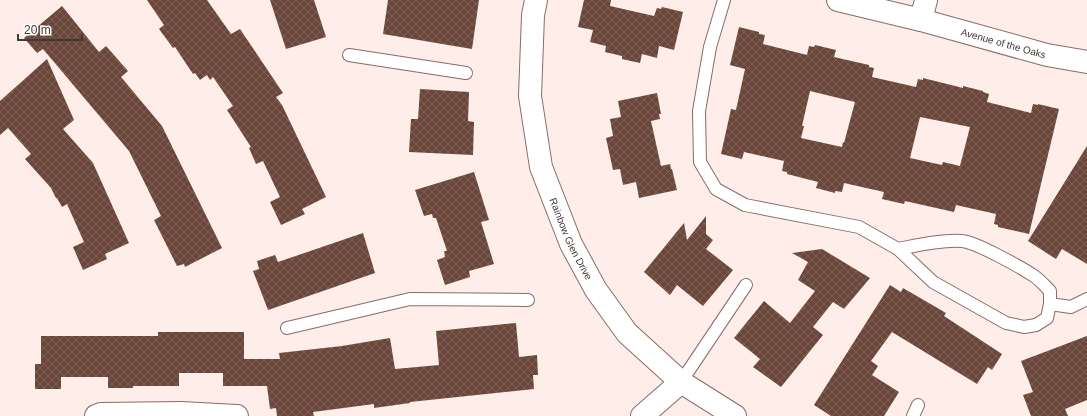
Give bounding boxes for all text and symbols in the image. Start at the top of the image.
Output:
scale bar [18,16,82,42]
text: 20 m [24,23,51,37]
street label: Avenue of the Oaks [960,26,1047,60]
street label: Rainbow Glen Drive [547,196,595,282]

